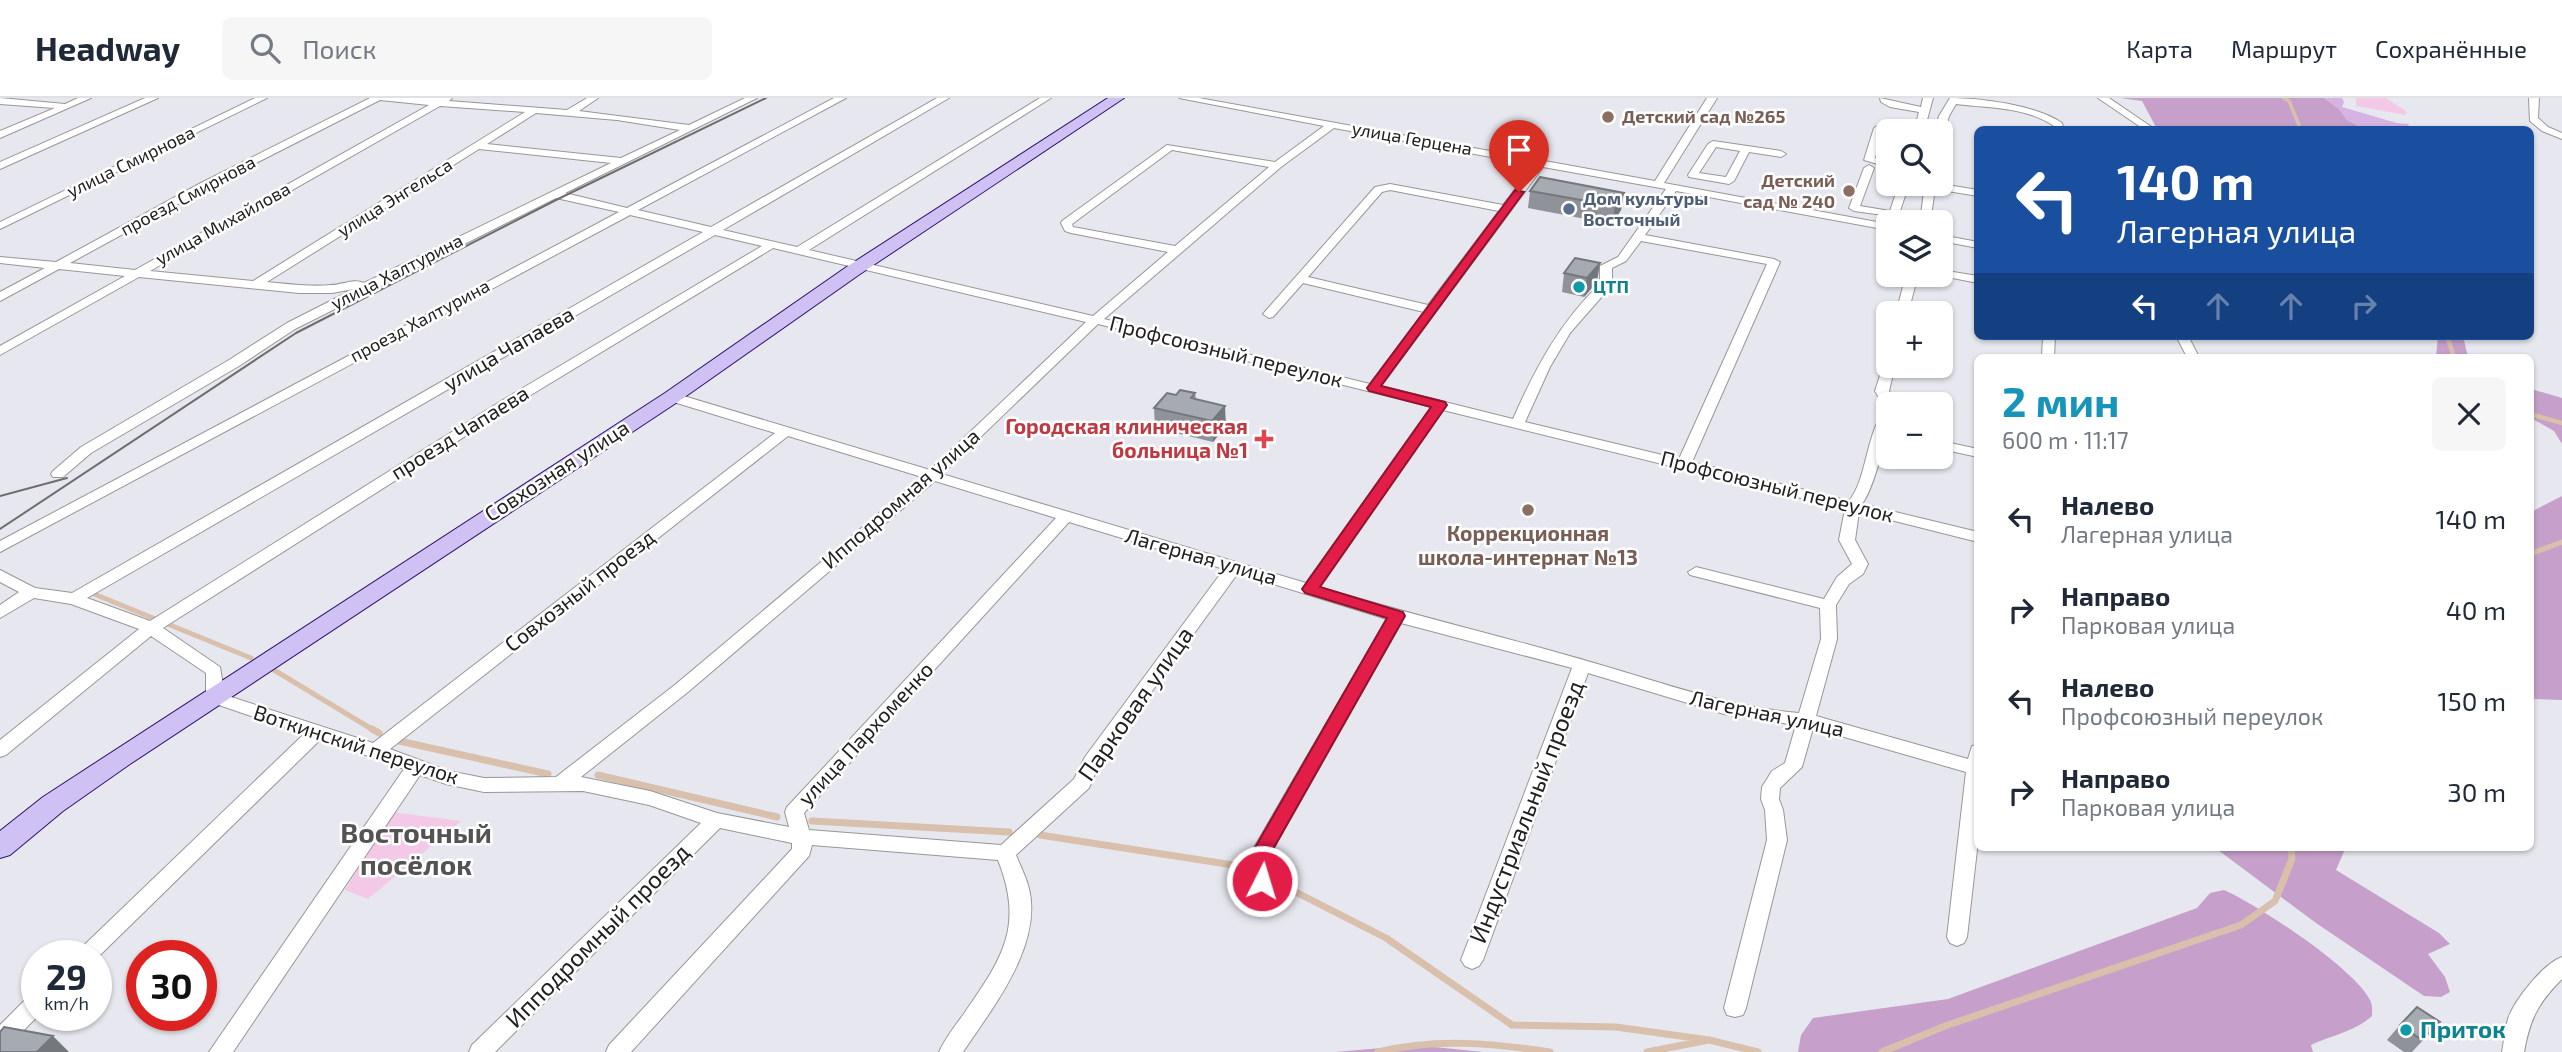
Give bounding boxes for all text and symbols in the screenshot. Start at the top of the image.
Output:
search box [222,17,712,80]
text: Headway [35,28,180,68]
icon: search [246,29,284,67]
text: Поиск [302,33,376,64]
text: Карта [2126,34,2193,63]
text: Маршрут [2231,34,2337,63]
text: Сохранённые [2375,34,2527,63]
place label: Детский сад №265 [1622,105,1785,127]
marker: Детский сад №265 [1600,109,1616,125]
street label: улица Герцена [1350,117,1474,159]
map controls [1876,119,1953,469]
button: search [1876,119,1953,196]
pin [1489,120,1549,192]
street label: улица Смирнова [63,121,198,202]
icon: arrive [1500,131,1538,169]
street label: проезд Смирнова [116,150,259,240]
text: 140 m [2117,151,2254,210]
street label: улица Энгельса [333,153,456,241]
icon: left [2002,154,2093,245]
place label: Детский сад № 240 [1743,169,1835,212]
street label: улица Михайлова [151,177,294,269]
marker: Детский сад № 240 [1841,183,1857,199]
place label: Дом культуры Восточный [1583,187,1708,230]
marker: Дом культуры Восточный [1561,201,1577,217]
button: layers [1876,210,1953,287]
text: Лагерная улица [2117,211,2356,249]
street label: улица Халтурина [327,228,466,314]
street label: проезд Халтурина [346,274,493,366]
place label: ЦТП [1593,275,1629,297]
marker: ЦТП [1571,279,1587,295]
icon: left [2126,287,2164,325]
icon: ahead [2199,287,2237,325]
icon: ahead [2272,287,2310,325]
icon: right [2345,287,2383,325]
street label: улица Чапаева [439,300,578,396]
button: + [1876,301,1953,378]
street label: Профсоюзный переулок [1107,309,1346,393]
text: 2 мин [2002,375,2119,425]
button: close [2432,377,2506,451]
street label: проезд Чапаева [386,379,533,484]
button: − [1876,392,1953,469]
place label: Городская клиническая больница №1 [1005,413,1248,462]
street label: Совхозная улица [479,414,634,527]
street label: Ипподромная улица [816,422,985,574]
text: 600 m · 11:17 [2002,426,2129,454]
marker: Городская клиническая больница №1 [1254,429,1274,449]
street label: Профсоюзный переулок [1658,444,1897,528]
text: Налево [2061,489,2154,520]
icon: left [2002,500,2040,538]
marker: Коррекционная школа-интернат №13 [1520,502,1536,518]
text: 140 m [2435,503,2506,534]
place label: Коррекционная школа-интернат №13 [1418,520,1638,569]
text: Лагерная улица [2061,520,2233,548]
street label: Лагерная улица [1122,522,1280,590]
street label: Совхозный проезд [499,524,659,656]
text: Направо [2061,580,2170,611]
icon: right [2002,591,2040,629]
text: 40 m [2446,594,2506,625]
text: Парковая улица [2061,611,2235,639]
street label: Парковая улица [1071,620,1200,786]
street label: улица Пархоменко [792,656,938,810]
text: Налево [2061,671,2154,702]
street label: Индустриальный проезд [1462,676,1590,947]
icon: left [2002,682,2040,720]
street label: Лагерная улица [1688,684,1847,742]
text: 150 m [2437,685,2506,716]
street label: Воткинский переулок [250,699,462,790]
text: Профсоюзный переулок [2061,702,2323,730]
text: Направо [2061,762,2170,793]
icon: right [2002,773,2040,811]
text: 30 m [2447,776,2506,807]
text: Парковая улица [2061,793,2235,821]
district label: Восточный посёлок [340,815,492,881]
street label: Ипподромный проезд [499,837,695,1033]
position arrow [1225,844,1299,918]
speed limit sign: 30 [126,940,217,1031]
text: 29 [46,955,87,997]
text: km/h [44,992,89,1014]
place label: Приток [2420,1014,2506,1043]
marker: Приток [2398,1022,2414,1038]

